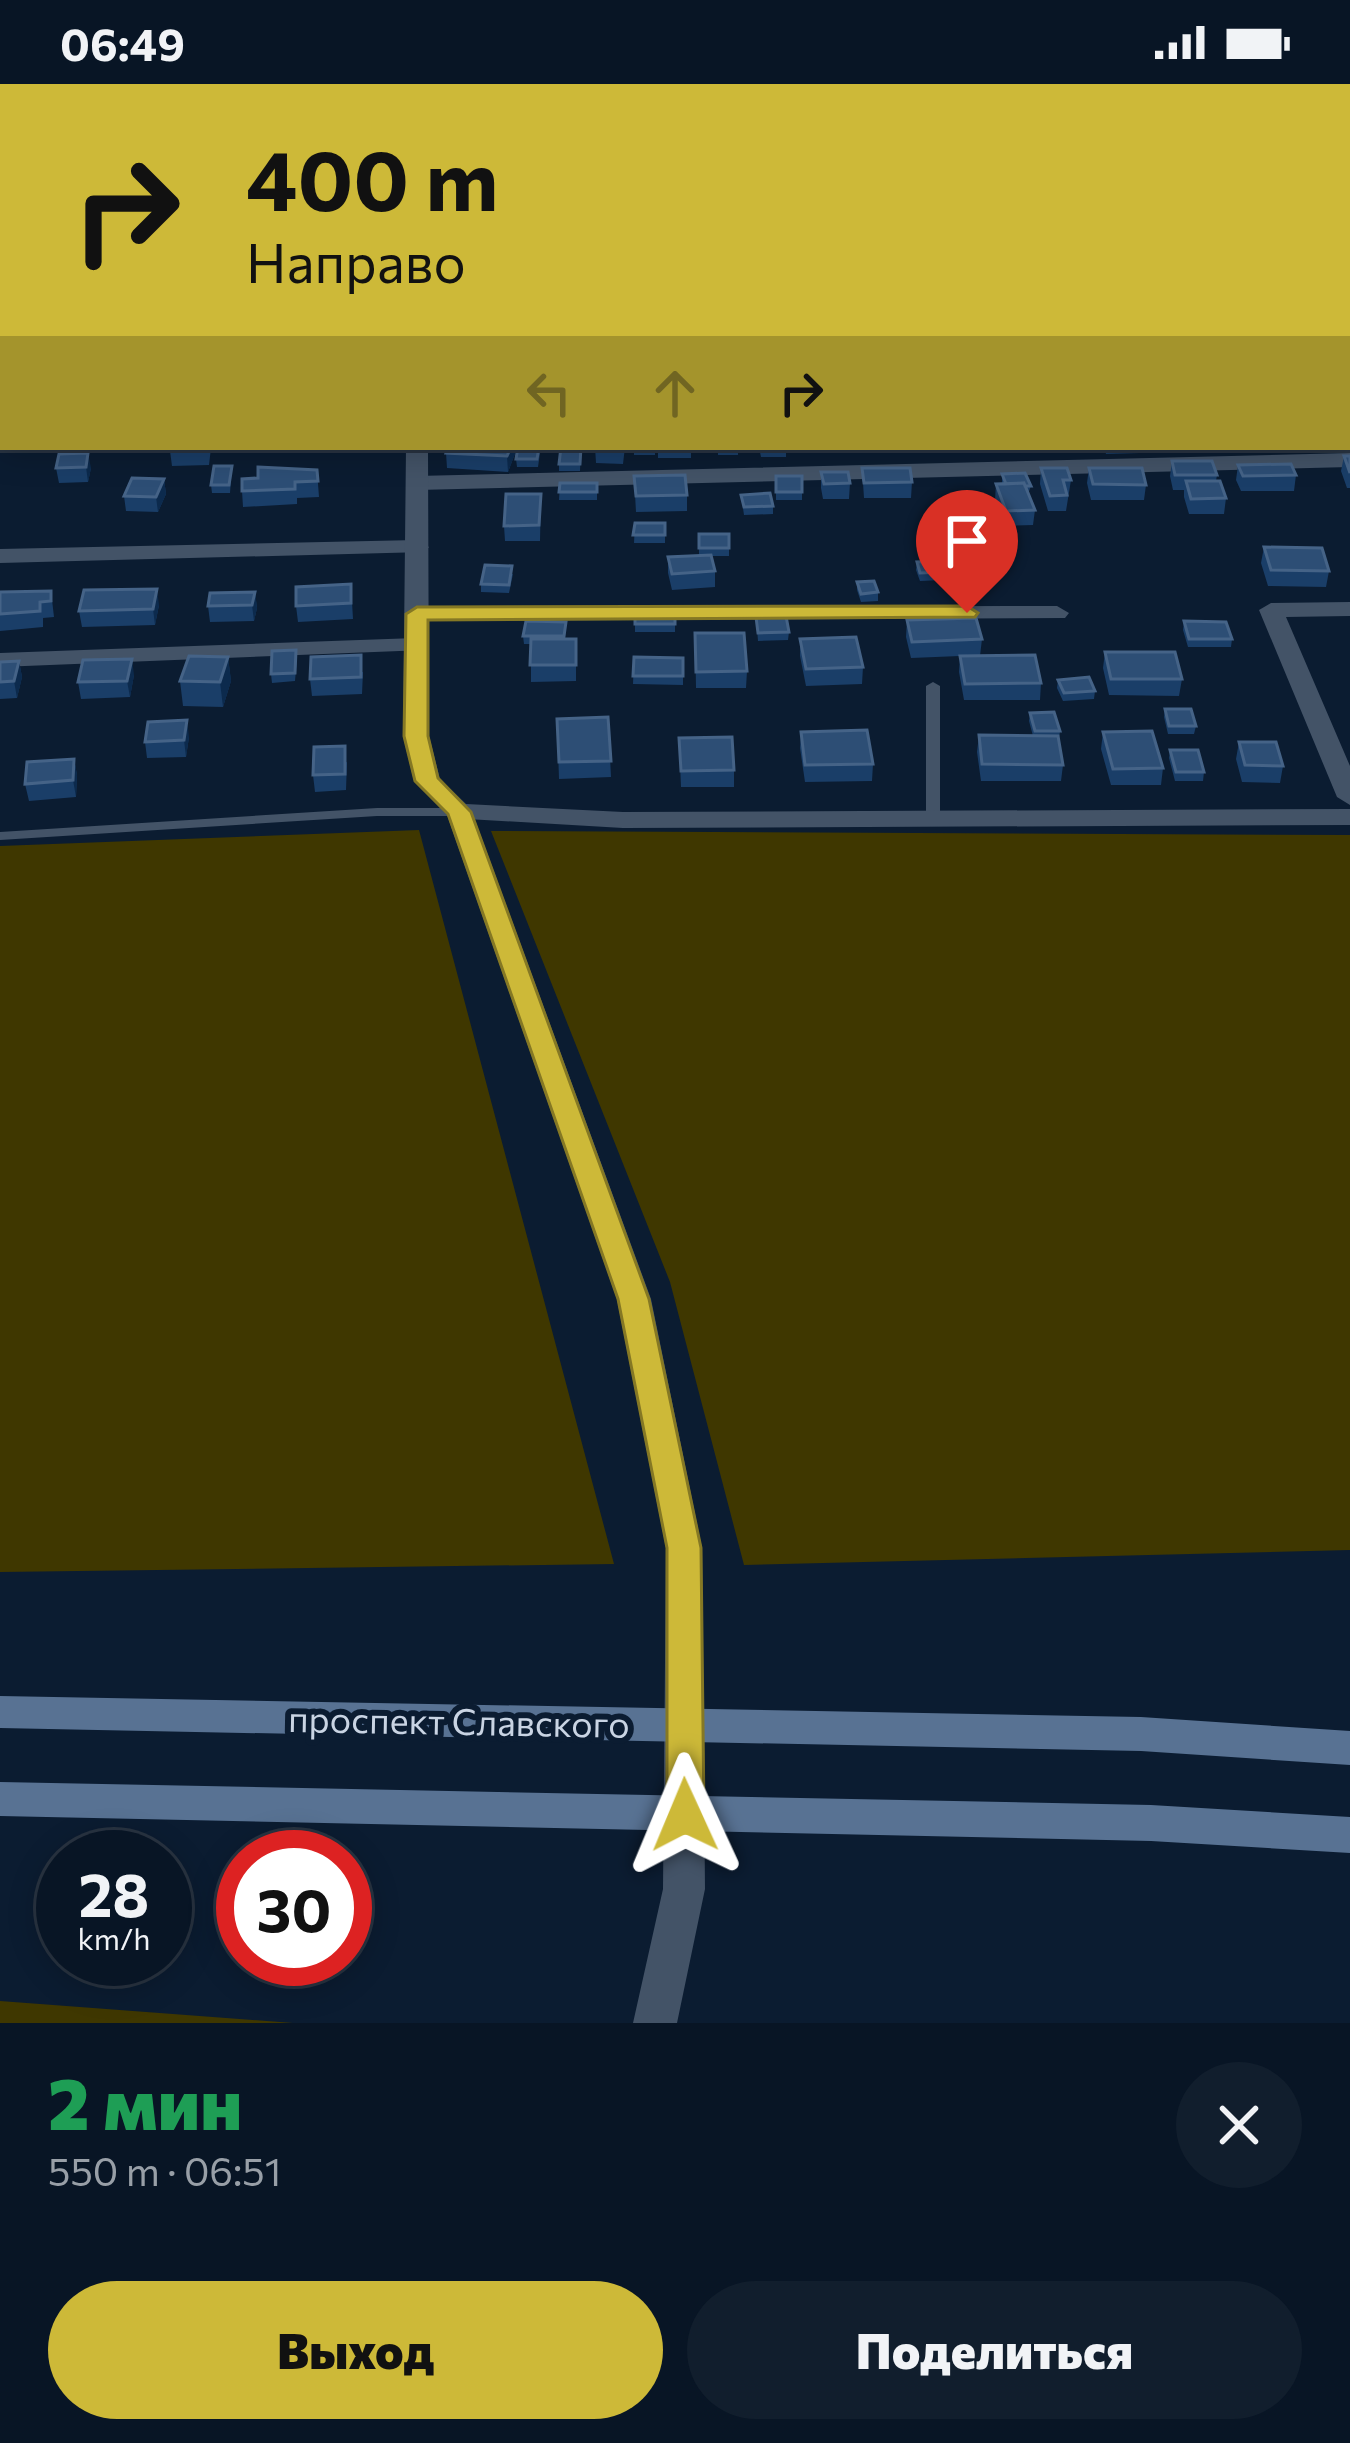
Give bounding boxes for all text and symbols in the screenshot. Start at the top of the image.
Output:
text: 06:49 [60,15,185,70]
text: 400 m [246,126,499,228]
icon: right [48,132,204,288]
text: Направо [246,228,466,294]
icon: left [516,360,582,426]
icon: ahead [642,360,708,426]
icon: right [768,360,834,426]
pin [916,490,1018,613]
icon: arrive [934,508,1000,574]
street label: проспект Славского [288,1695,630,1745]
position arrow [622,1752,748,1878]
speed limit sign: 30 [216,1830,372,1986]
text: 28 [79,1856,149,1929]
text: km/h [78,1919,150,1956]
text: 2 мин [48,2057,242,2145]
button: close [1176,2062,1302,2188]
text: 550 m · 06:51 [48,2146,281,2194]
button: Выход [48,2281,663,2419]
button: Поделиться [687,2281,1302,2419]

